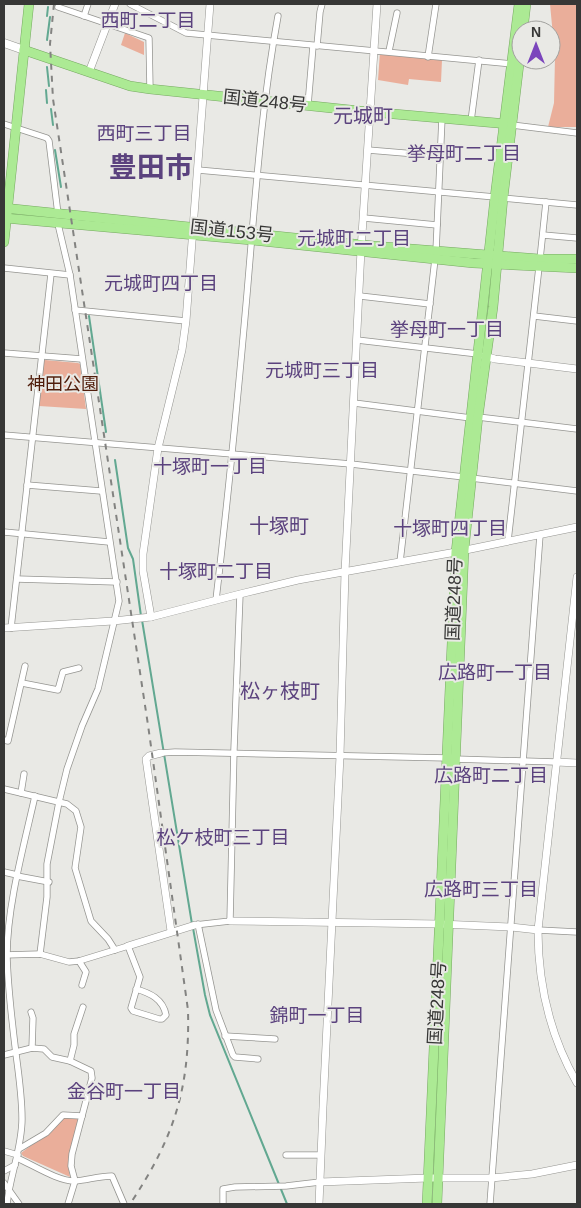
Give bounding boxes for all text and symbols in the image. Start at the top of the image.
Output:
district label: 西町二丁目 [100,10,196,31]
north arrow [511,20,561,70]
text: N [531,24,541,40]
street label: 国道248号 [222,87,308,115]
district label: 元城町 [333,105,393,127]
district label: 西町三丁目 [96,123,192,144]
district label: 挙母町二丁目 [407,143,521,164]
district label: 豊田市 [109,152,193,183]
street label: 国道153号 [189,217,275,245]
district label: 元城町二丁目 [297,228,411,249]
district label: 元城町四丁目 [104,273,218,294]
district label: 挙母町一丁目 [390,319,504,340]
district label: 元城町三丁目 [265,360,379,381]
park label: 神田公園 [27,374,99,394]
district label: 十塚町一丁目 [153,456,267,477]
district label: 十塚町 [249,515,309,537]
district label: 十塚町四丁目 [393,518,507,539]
street label: 国道248号 [443,557,465,641]
district label: 十塚町二丁目 [159,561,273,582]
district label: 広路町一丁目 [438,662,552,683]
district label: 松ヶ枝町 [240,680,320,702]
district label: 広路町二丁目 [434,765,548,786]
district label: 松ケ枝町三丁目 [156,827,290,848]
district label: 広路町三丁目 [424,879,538,900]
street label: 国道248号 [425,961,449,1045]
district label: 錦町一丁目 [269,1005,365,1026]
district label: 金谷町一丁目 [67,1081,181,1102]

